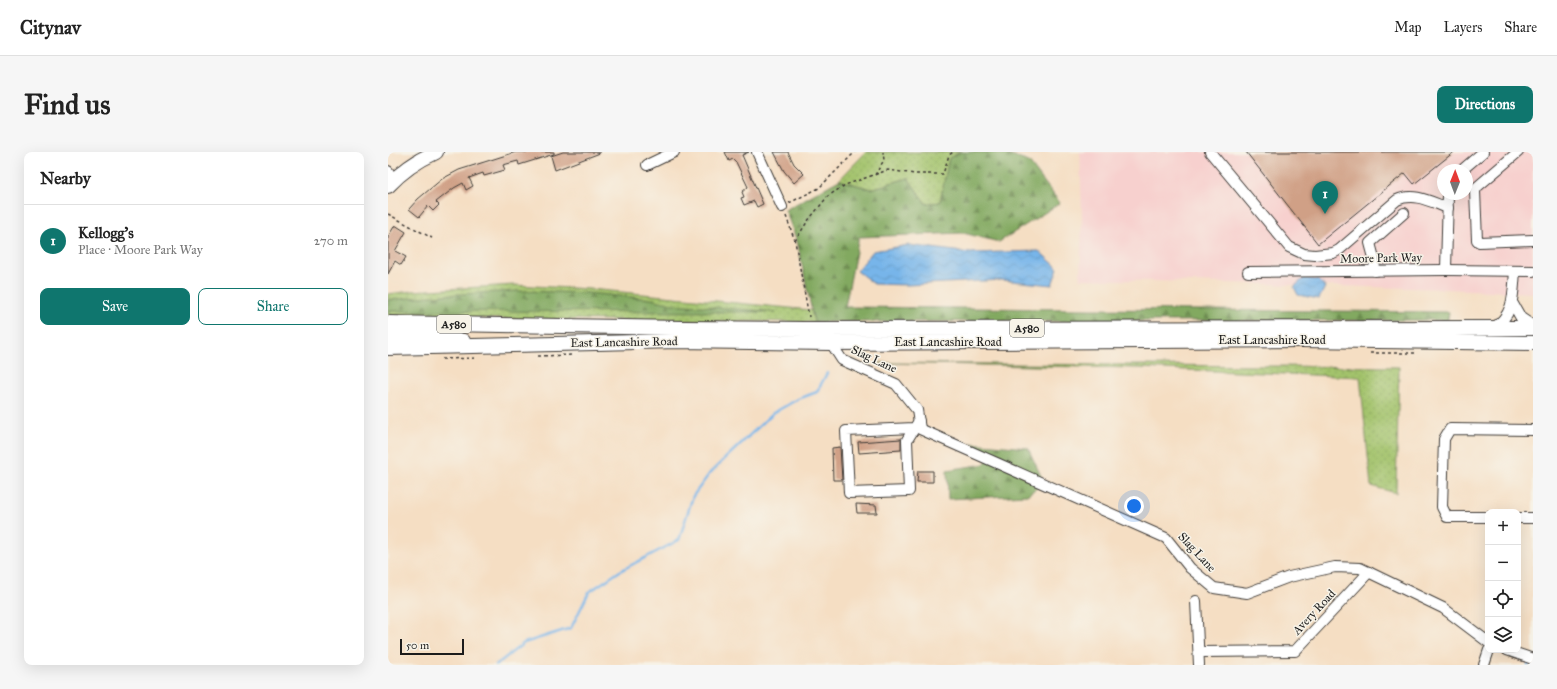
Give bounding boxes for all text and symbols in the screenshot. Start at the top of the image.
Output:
text: Citynav [20,16,81,39]
text: Map [1394,19,1422,36]
text: Layers [1444,19,1482,36]
text: Share [1504,19,1537,36]
button: Directions [1437,86,1533,123]
text: Find us [24,87,110,122]
north arrow [1437,164,1473,200]
text: Nearby [40,168,91,189]
pin: 1 [1312,181,1338,214]
text: Kellogg's [78,224,134,242]
text: 1 [50,233,56,249]
text: 270 m [314,233,348,249]
text: Place · Moore Park Way [78,242,203,258]
street label: Moore Park Way [1340,250,1423,266]
button: Save [40,288,190,325]
button: Share [198,288,348,325]
road number: A580 [437,315,471,333]
road number: A580 [1010,319,1044,337]
street label: East Lancashire Road [1218,333,1326,347]
street label: East Lancashire Road [570,334,678,350]
street label: East Lancashire Road [894,335,1002,349]
street label: Slag Lane [848,342,899,377]
your location [1124,496,1144,516]
map controls [1485,509,1521,653]
button: + [1485,509,1521,545]
street label: Slag Lane [1174,529,1219,575]
button: − [1485,545,1521,581]
button: locate [1485,581,1521,617]
street label: Avery Road [1289,587,1338,638]
button: layers [1485,617,1521,653]
scale bar [400,637,464,656]
text: 50 m [406,639,429,652]

